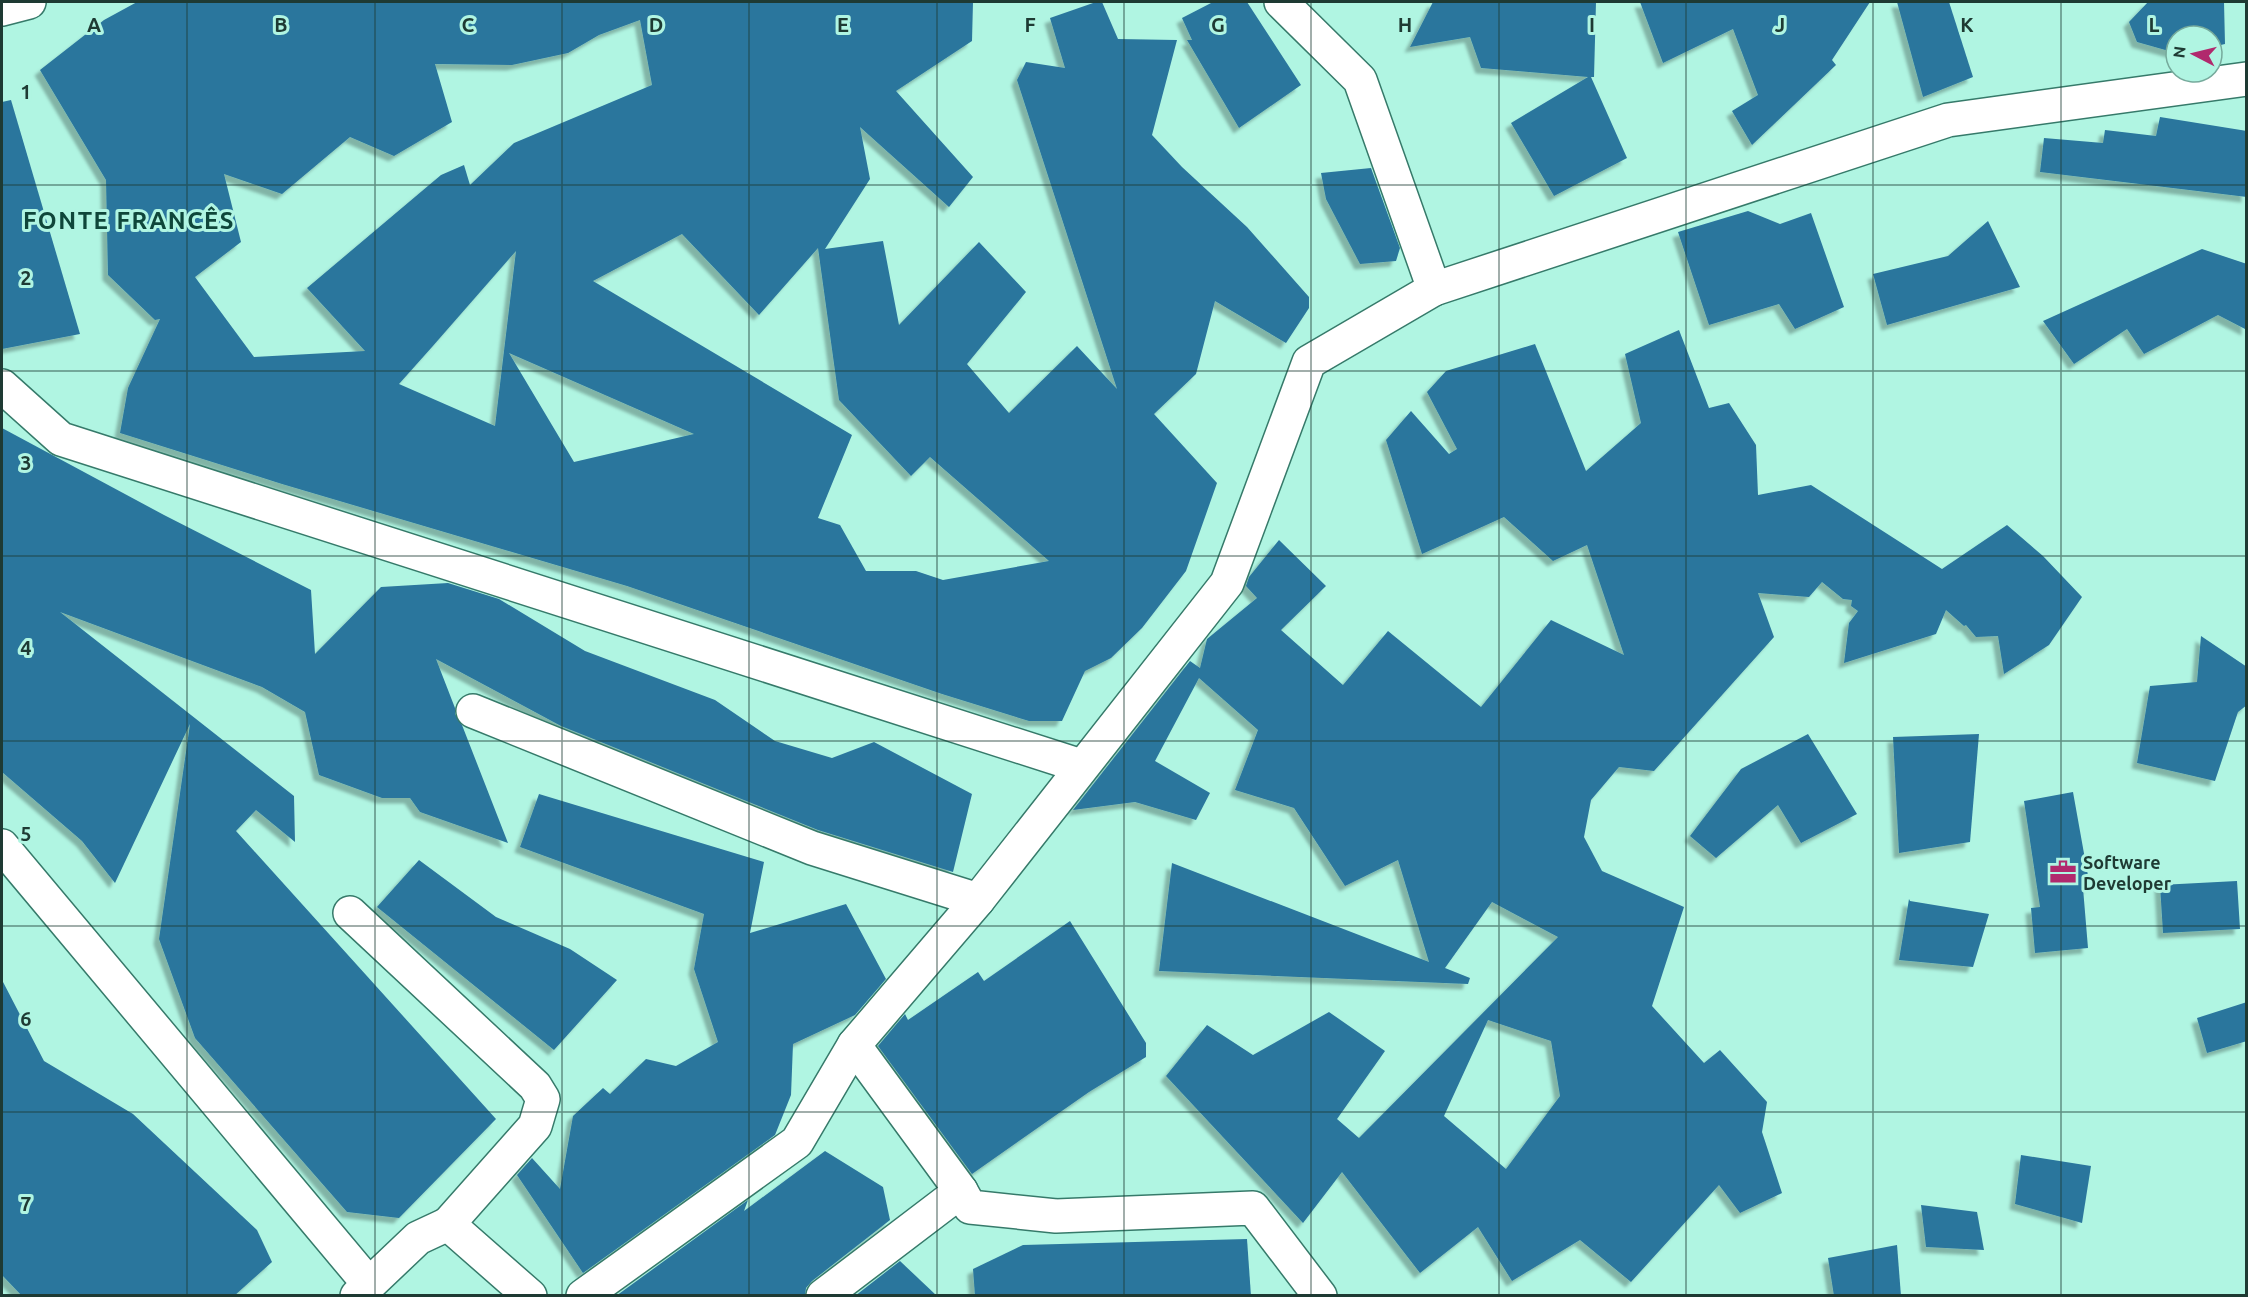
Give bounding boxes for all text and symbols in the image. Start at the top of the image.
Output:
text: A [87,13,101,36]
text: B [274,13,288,36]
text: C [462,13,475,36]
text: D [649,13,663,36]
text: E [837,13,849,36]
text: F [1024,13,1036,36]
text: G [1211,13,1225,36]
text: H [1398,13,1412,36]
text: I [1589,13,1595,36]
text: J [1775,13,1785,36]
text: K [1960,13,1974,36]
text: L [2149,13,2160,36]
north arrow [2164,24,2224,84]
text: N [2169,45,2189,59]
text: 1 [20,80,32,103]
district label: FONTE FRANCÊS [23,206,235,234]
text: 2 [20,266,32,289]
text: 3 [20,451,32,474]
text: 4 [20,636,32,659]
text: 5 [20,822,32,845]
place label: Software Developer [2083,852,2172,893]
office icon: Software Developer [2048,857,2078,887]
text: 6 [20,1007,32,1030]
text: 7 [20,1192,32,1215]

